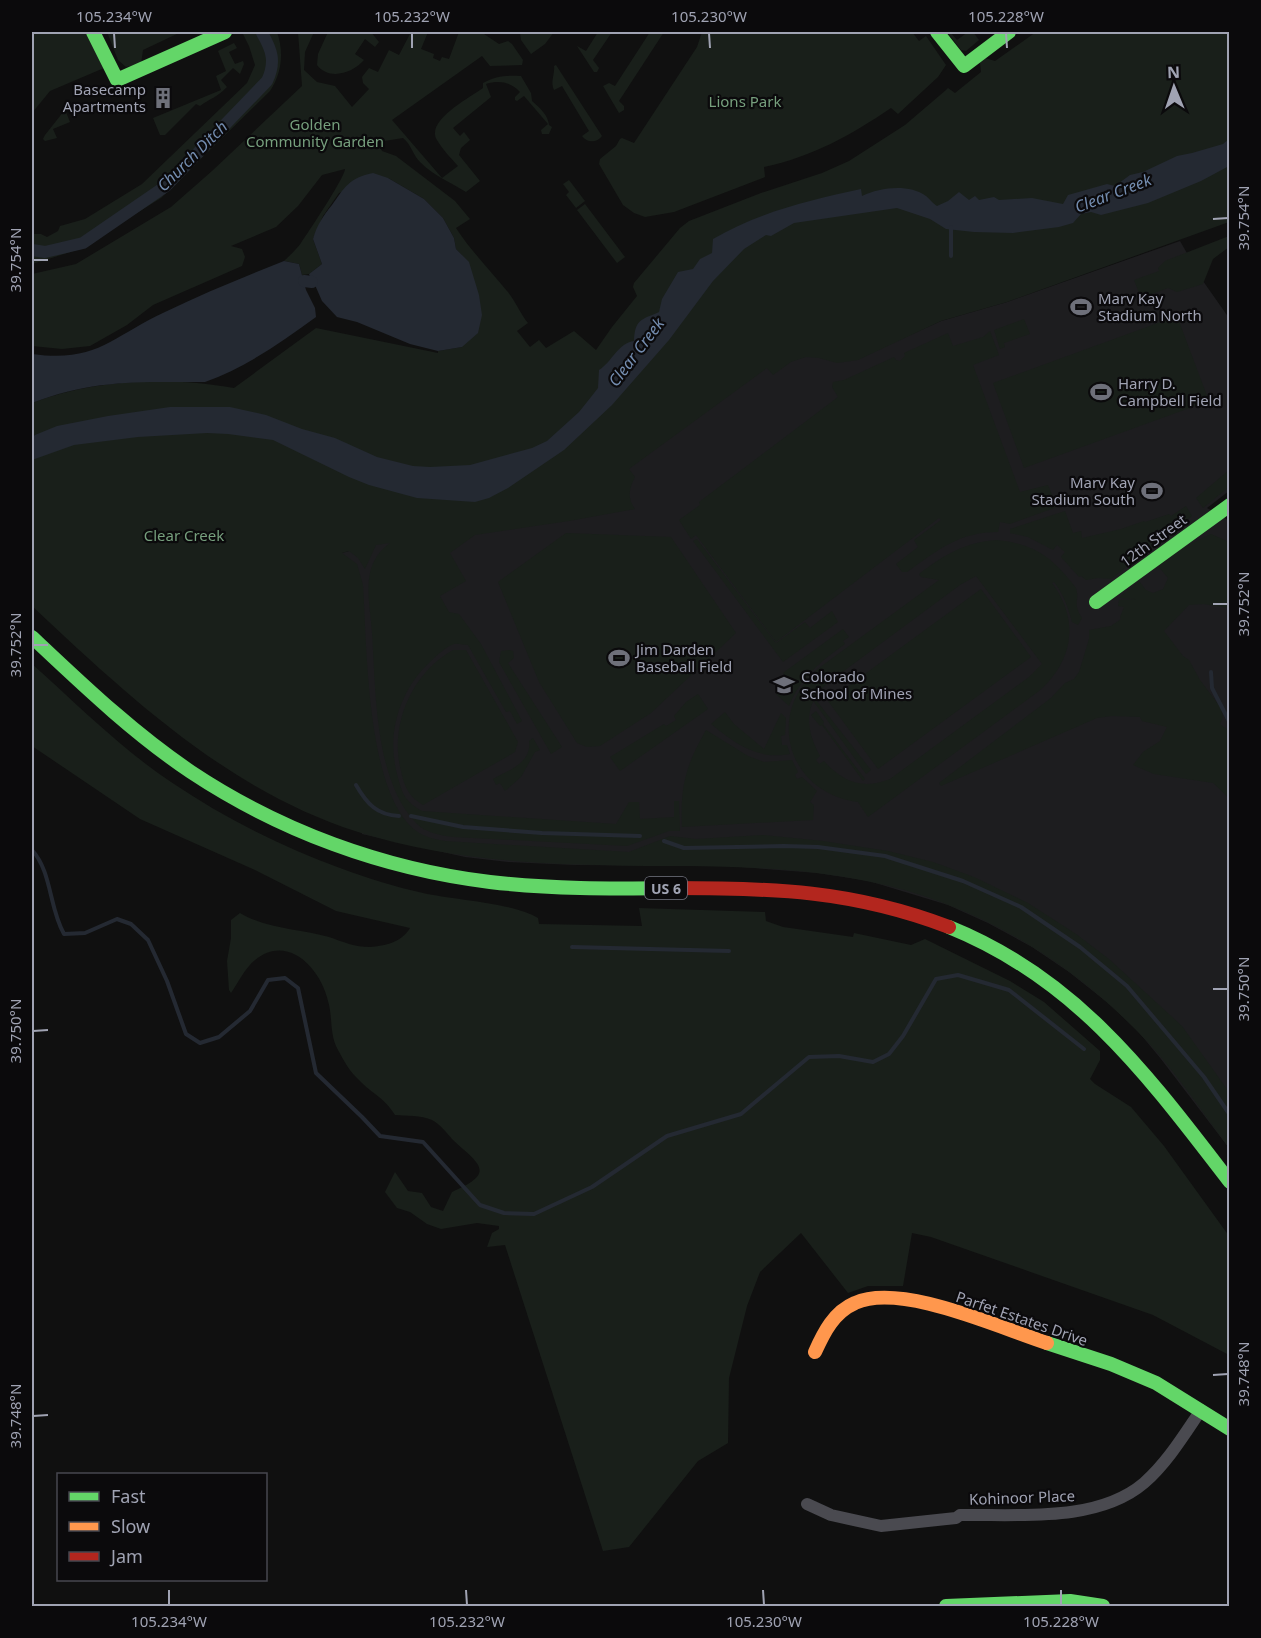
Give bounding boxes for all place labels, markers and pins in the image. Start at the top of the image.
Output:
place label: Basecamp Apartments [63,79,146,116]
building icon: Basecamp Apartments [151,86,175,110]
place label: Marv Kay Stadium North [1098,288,1202,325]
sports icon: Marv Kay Stadium North [1069,295,1093,319]
place label: Harry D. Campbell Field [1118,373,1222,410]
sports icon: Harry D. Campbell Field [1089,380,1113,404]
place label: Marv Kay Stadium South [1031,472,1135,509]
sports icon: Marv Kay Stadium South [1140,479,1164,503]
place label: Jim Darden Baseball Field [634,639,732,676]
sports icon: Jim Darden Baseball Field [607,646,631,670]
place label: Colorado School of Mines [801,666,912,703]
school or university icon: Colorado School of Mines [772,673,796,697]

